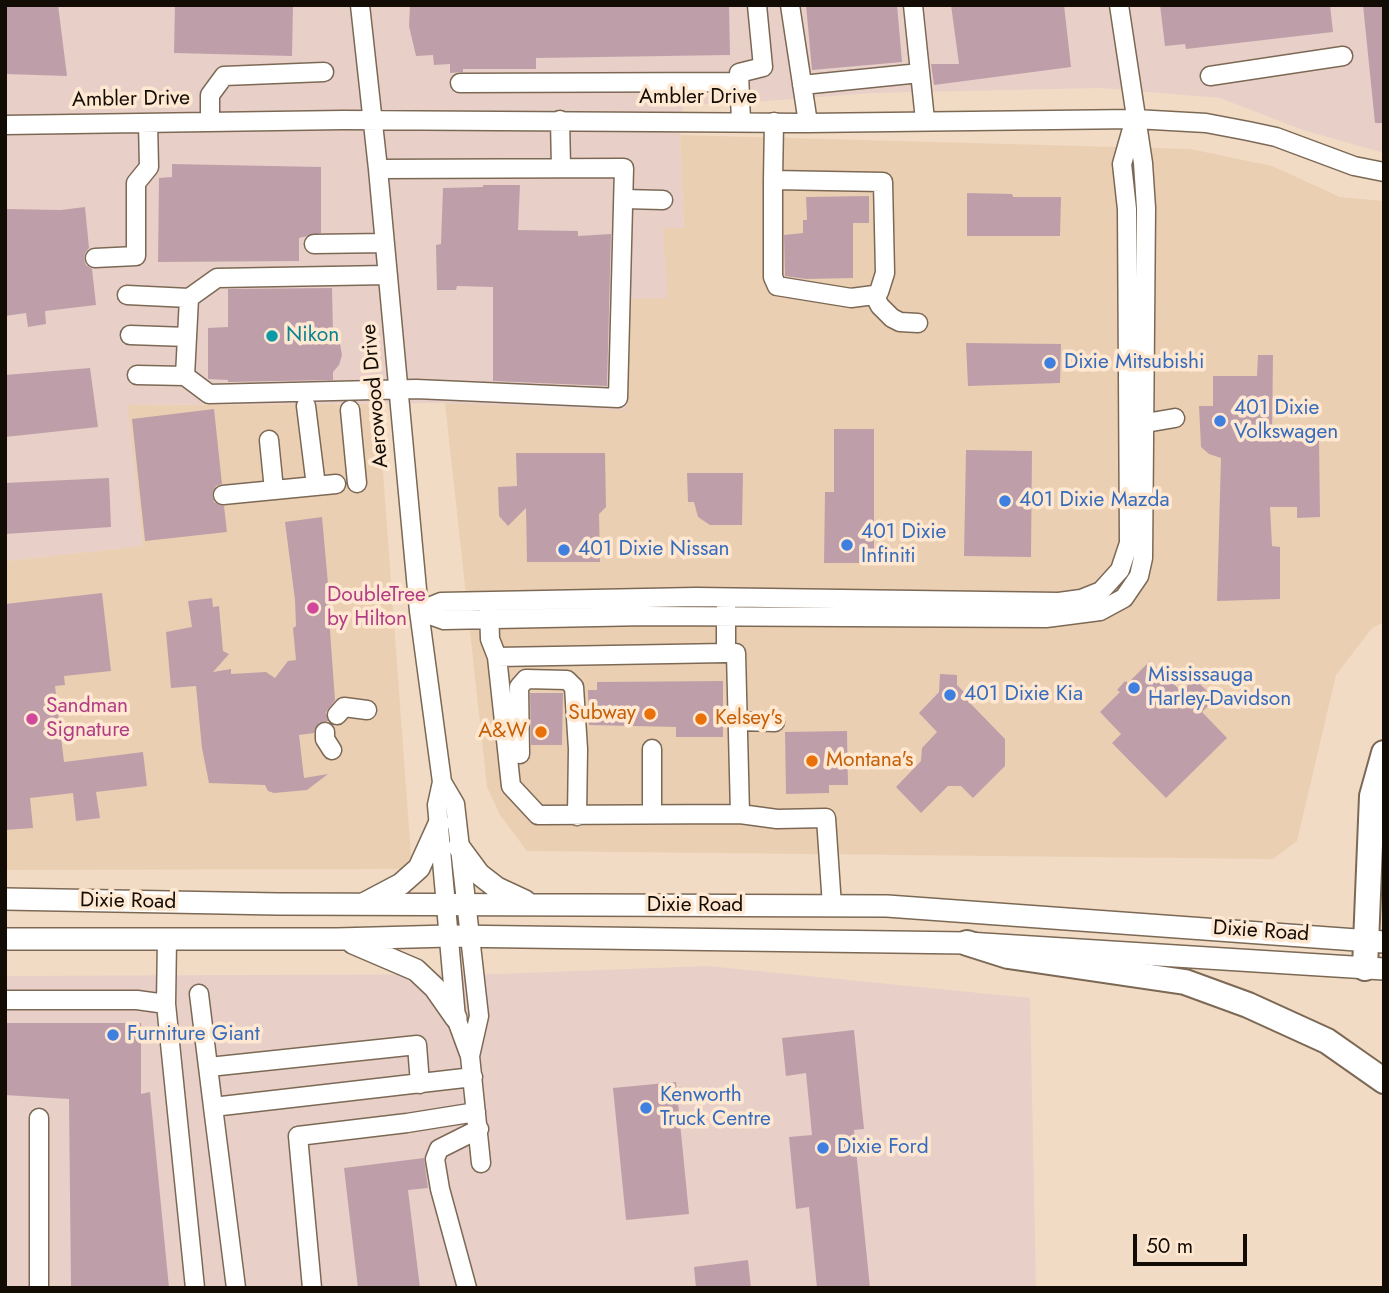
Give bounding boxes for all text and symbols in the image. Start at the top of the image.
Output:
street label: Ambler Drive [639,85,757,111]
street label: Ambler Drive [72,86,190,114]
place label: Nikon [286,323,339,349]
street label: Aerowood Drive [357,323,395,469]
marker: Nikon [264,328,280,344]
place label: Dixie Mitsubishi [1064,350,1205,376]
marker: Dixie Mitsubishi [1042,355,1058,371]
place label: 401 Dixie Volkswagen [1234,396,1338,446]
marker: 401 Dixie Volkswagen [1212,413,1228,429]
place label: 401 Dixie Mazda [1019,488,1170,514]
marker: 401 Dixie Mazda [997,493,1013,509]
place label: 401 Dixie Infiniti [861,520,946,570]
place label: 401 Dixie Nissan [578,537,730,563]
marker: 401 Dixie Infiniti [839,537,855,553]
marker: 401 Dixie Nissan [556,542,572,558]
place label: DoubleTree by Hilton [327,583,426,633]
marker: DoubleTree by Hilton [305,600,321,616]
place label: Mississauga Harley-Davidson [1148,663,1291,713]
marker: Mississauga Harley-Davidson [1126,680,1142,696]
place label: 401 Dixie Kia [964,682,1083,708]
marker: 401 Dixie Kia [942,687,958,703]
place label: Sandman Signature [46,694,130,744]
place label: Subway [568,701,636,727]
marker: Subway [642,706,658,722]
place label: Kelsey's [715,706,782,732]
marker: Sandman Signature [24,711,40,727]
marker: Kelsey's [693,711,709,727]
place label: A&W [478,719,527,745]
marker: A&W [533,724,549,740]
place label: Montana's [826,748,913,774]
marker: Montana's [804,753,820,769]
street label: Dixie Road [80,889,176,915]
street label: Dixie Road [647,893,743,919]
street label: Dixie Road [1212,916,1310,948]
place label: Furniture Giant [127,1022,260,1048]
marker: Furniture Giant [105,1027,121,1043]
place label: Kenworth Truck Centre [660,1083,771,1133]
marker: Kenworth Truck Centre [638,1100,654,1116]
place label: Dixie Ford [837,1135,929,1161]
marker: Dixie Ford [815,1140,831,1156]
scale bar [1137,1220,1251,1264]
text: 50 m [1146,1231,1193,1261]

